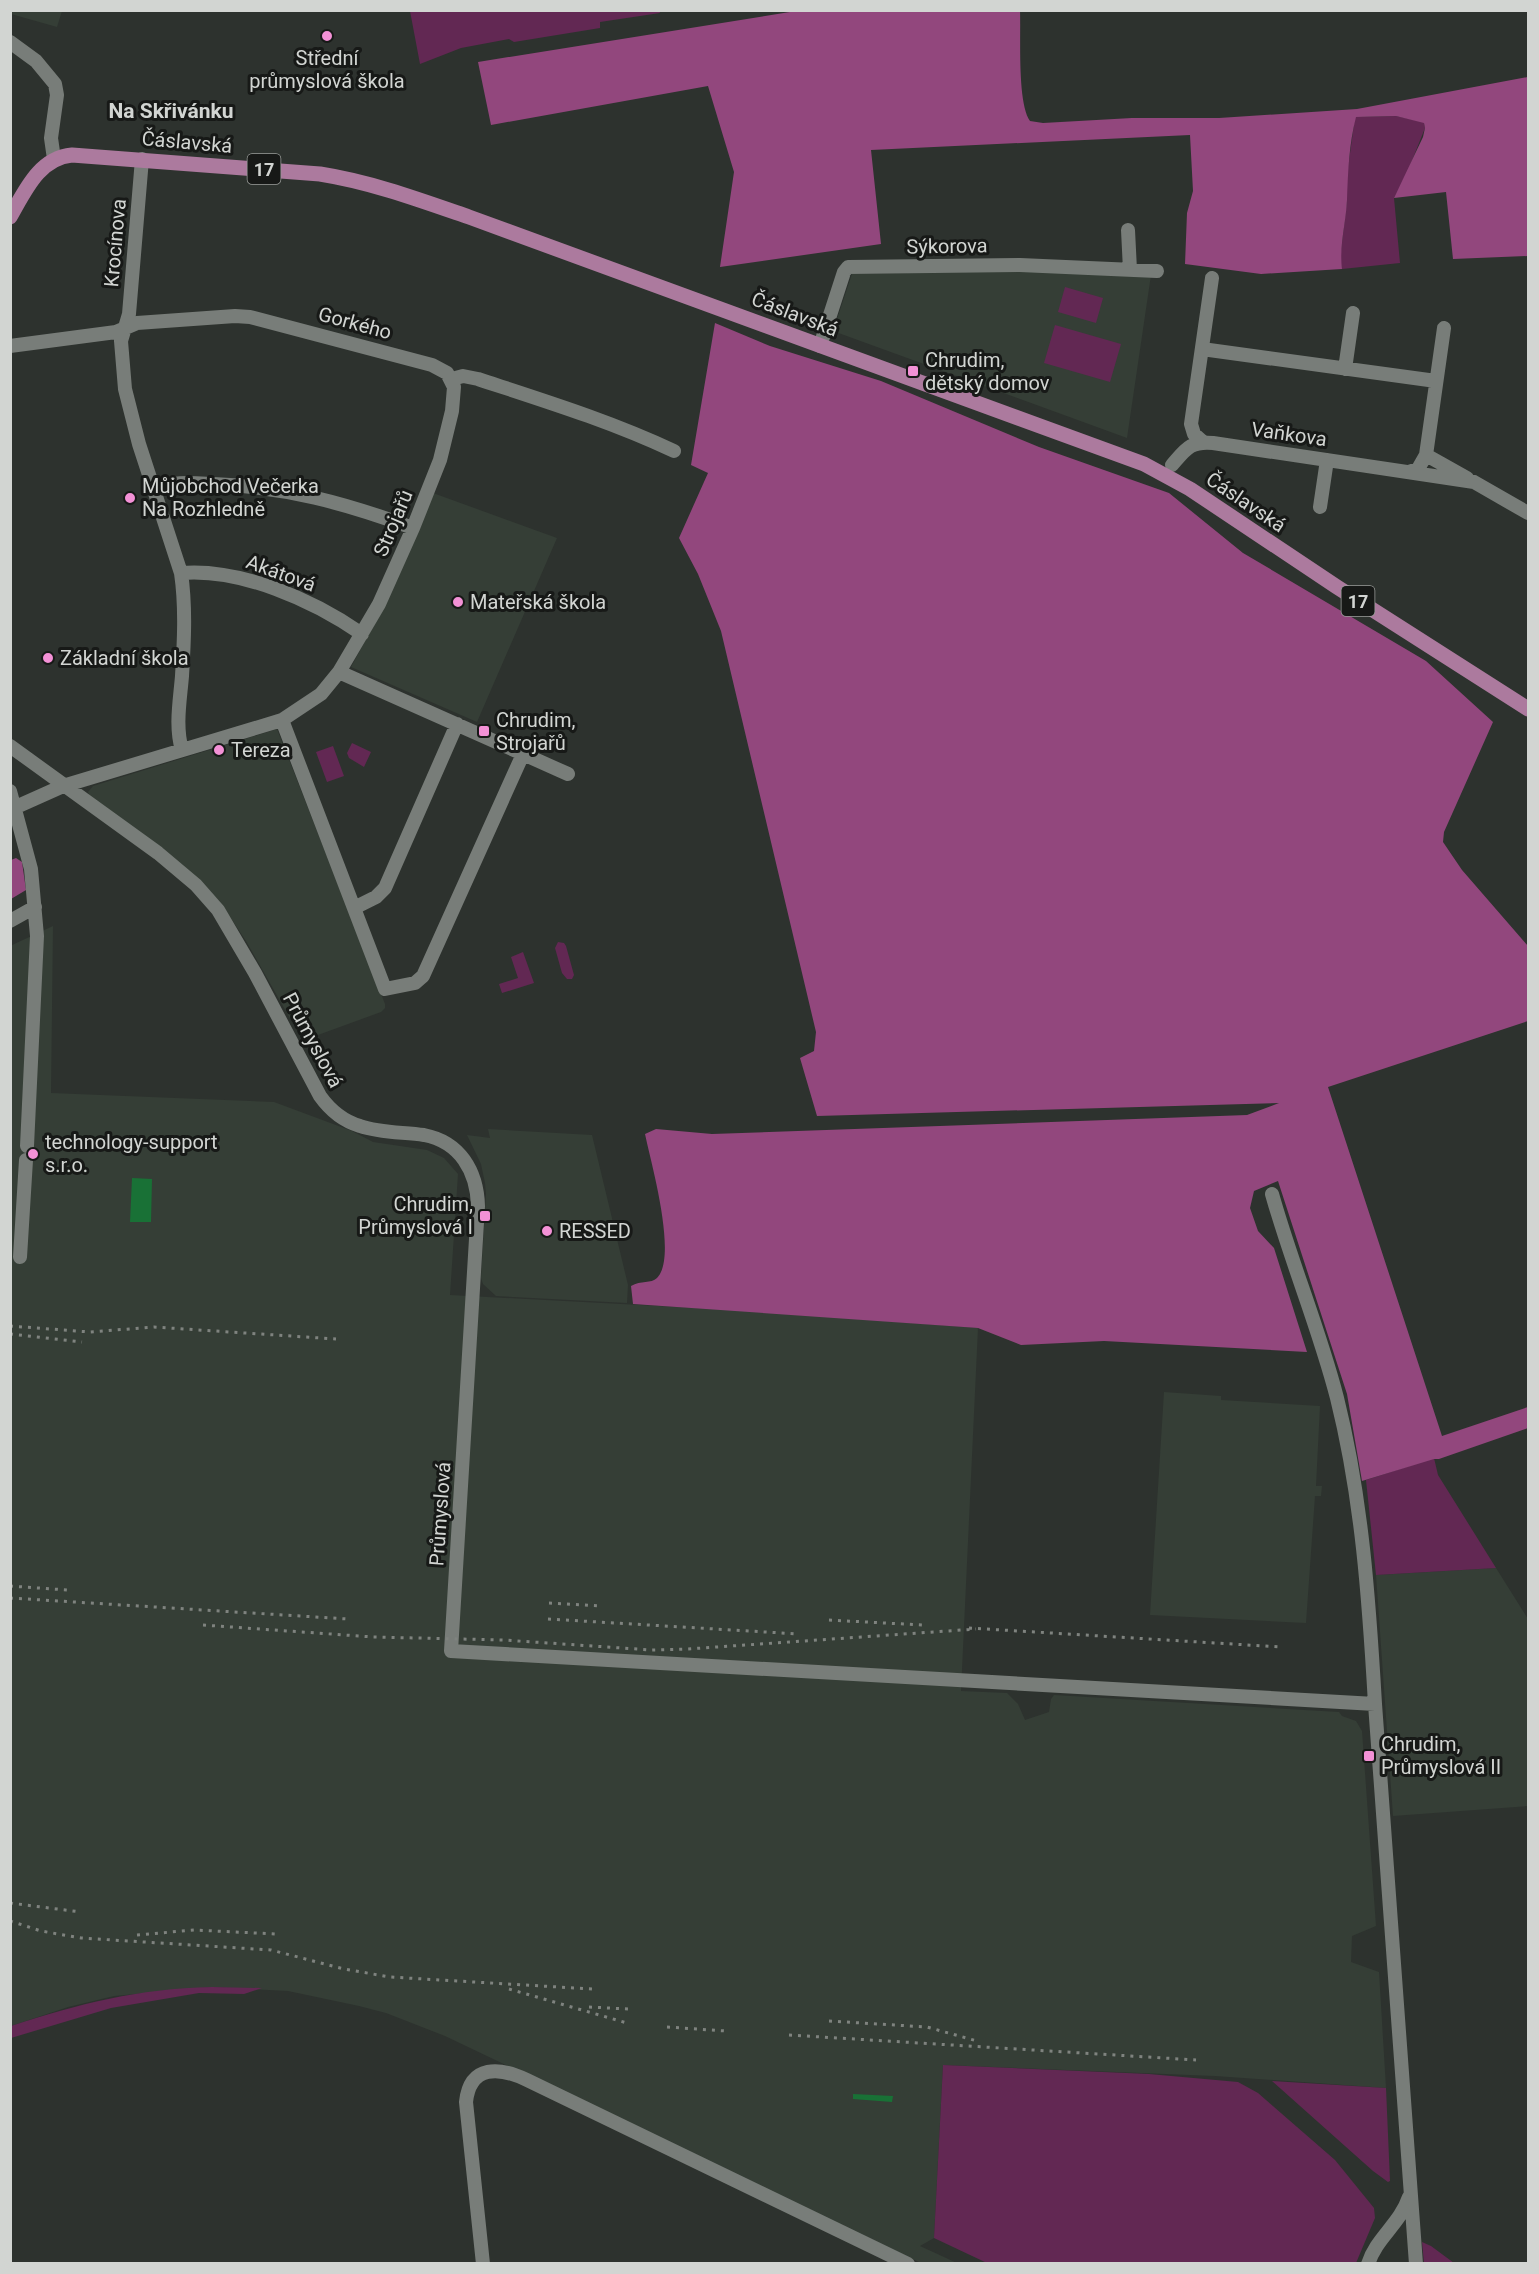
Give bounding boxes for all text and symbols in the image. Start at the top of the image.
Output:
marker: Střední průmyslová škola [320,29,334,43]
place label: Střední průmyslová škola [249,46,405,93]
district label: Na Skřivánku [108,99,234,123]
street label: Čáslavská [141,126,233,158]
road number: 17 [248,154,280,184]
street label: Krocínova [99,198,131,288]
street label: Sýkorova [906,233,988,259]
street label: Čáslavská [748,287,842,341]
street label: Gorkého [316,302,394,344]
place label: Chrudim, dětský domov [925,348,1050,395]
marker: Chrudim, dětský domov [906,364,920,378]
street label: Vaňkova [1250,417,1328,451]
street label: Čáslavská [1202,467,1290,537]
place label: Můjobchod Večerka Na Rozhledně [142,474,319,521]
street label: Strojařů [368,486,418,560]
marker: Můjobchod Večerka Na Rozhledně [123,491,137,505]
street label: Akátová [243,549,319,597]
road number: 17 [1342,586,1374,616]
place label: Mateřská škola [470,590,606,614]
marker: Mateřská škola [451,595,465,609]
place label: Základní škola [60,646,189,670]
marker: Základní škola [41,651,55,665]
place label: Chrudim, Strojařů [496,708,576,755]
marker: Chrudim, Strojařů [477,724,491,738]
place label: Tereza [231,738,291,762]
marker: Tereza [212,743,226,757]
street label: Průmyslová [278,988,348,1092]
place label: technology-support s.r.o. [45,1130,218,1177]
marker: technology-support s.r.o. [26,1147,40,1161]
place label: Chrudim, Průmyslová I [358,1192,473,1239]
marker: Chrudim, Průmyslová I [478,1209,492,1223]
place label: RESSED [559,1219,631,1243]
marker: RESSED [540,1224,554,1238]
street label: Průmyslová [424,1461,456,1567]
place label: Chrudim, Průmyslová II [1381,1732,1501,1779]
marker: Chrudim, Průmyslová II [1362,1749,1376,1763]

